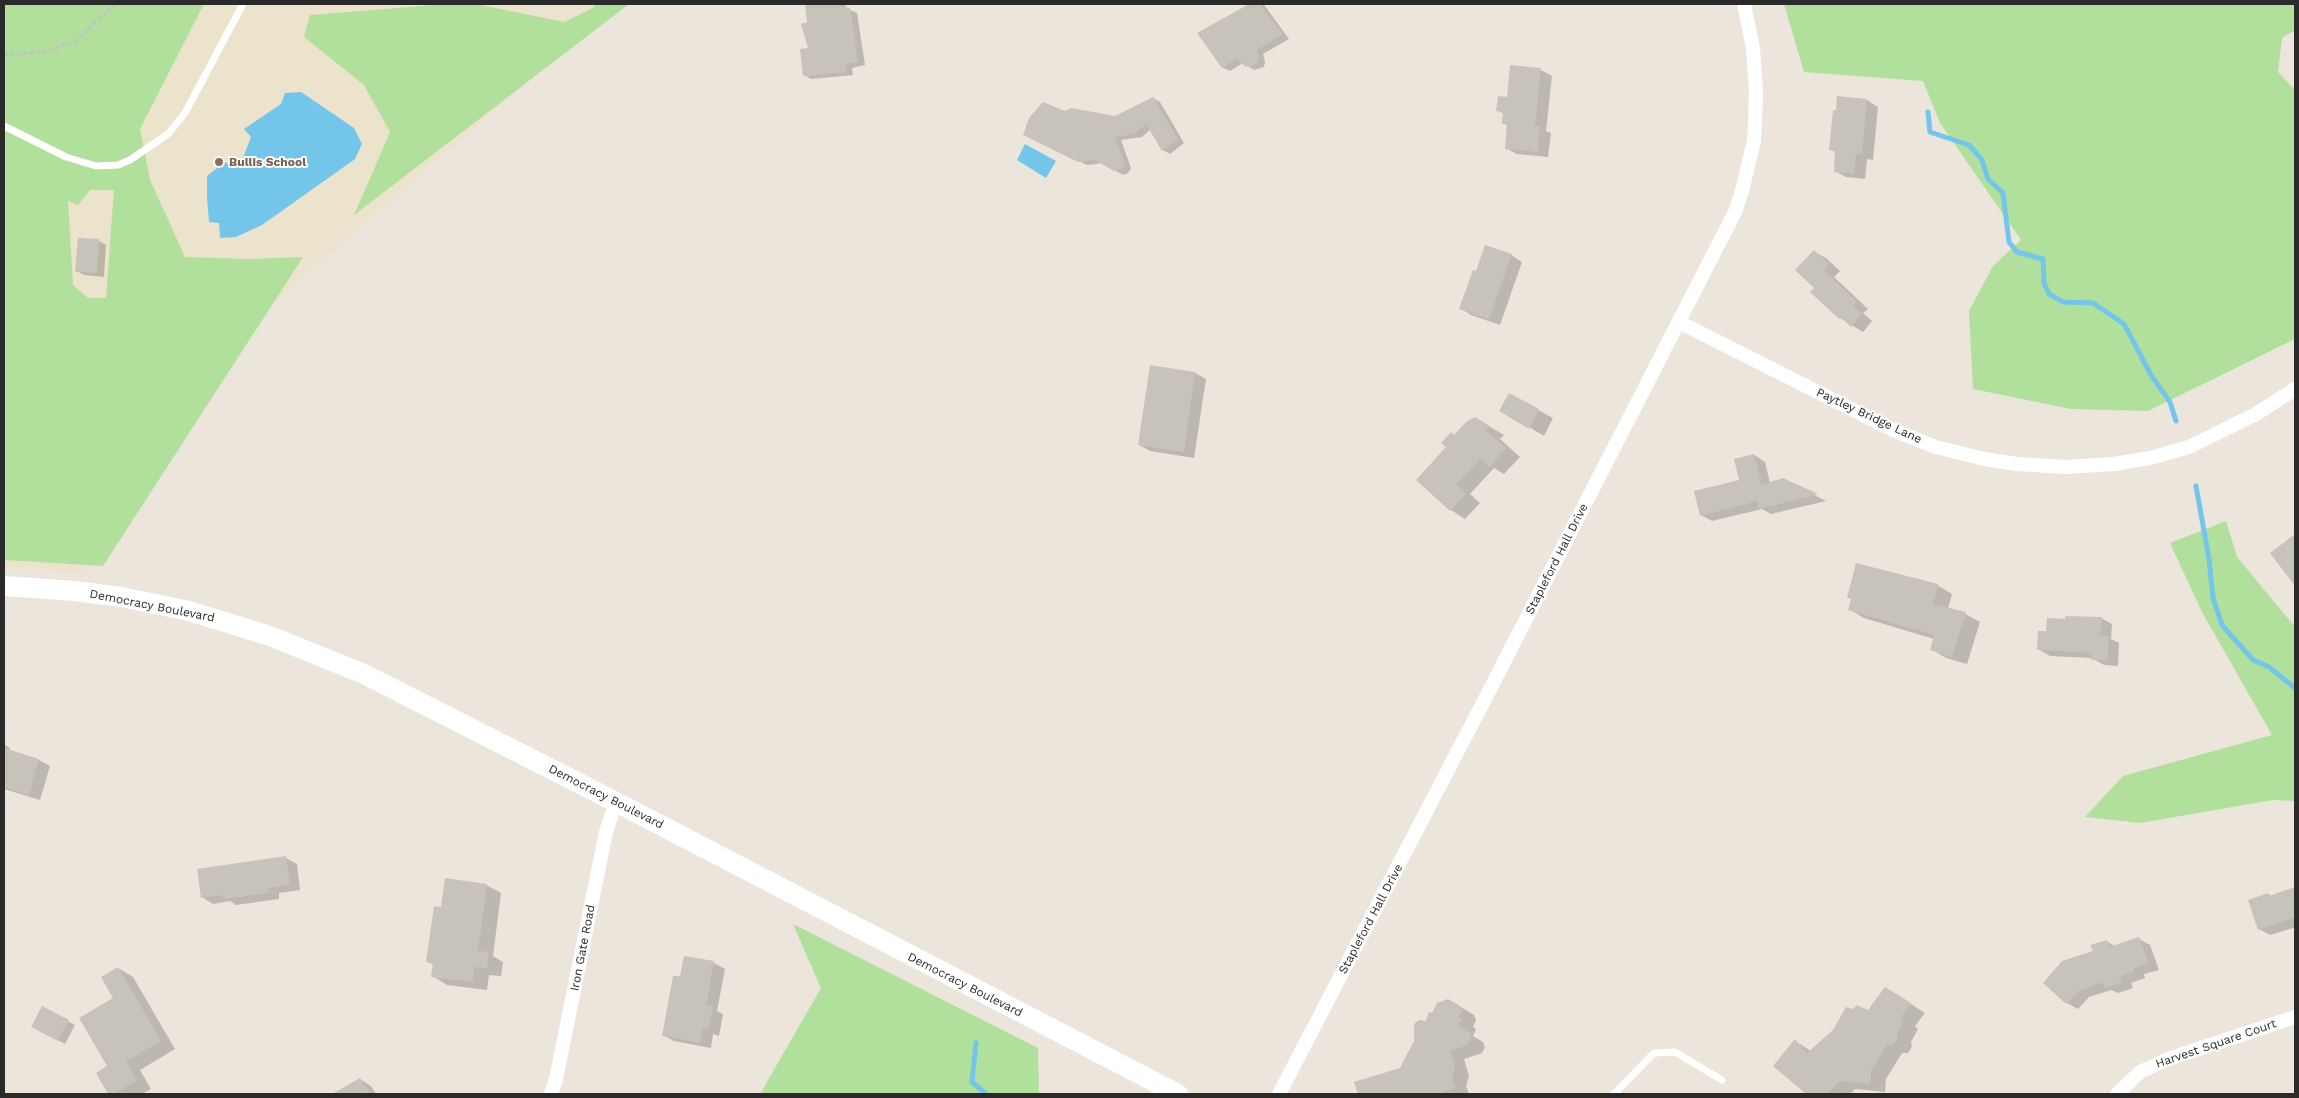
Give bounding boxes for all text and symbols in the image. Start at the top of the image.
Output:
place label: Bullis School [229,155,306,169]
marker: Bullis School [213,156,225,168]
street label: Paytley Bridge Lane [1814,385,1924,447]
street label: Stapleford Hall Drive [1523,501,1591,617]
street label: Democracy Boulevard [88,587,216,625]
street label: Democracy Boulevard [546,762,666,832]
street label: Stapleford Hall Drive [1336,862,1406,976]
street label: Iron Gate Road [568,904,598,992]
street label: Democracy Boulevard [905,950,1025,1020]
street label: Harvest Square Court [2154,1017,2278,1071]

